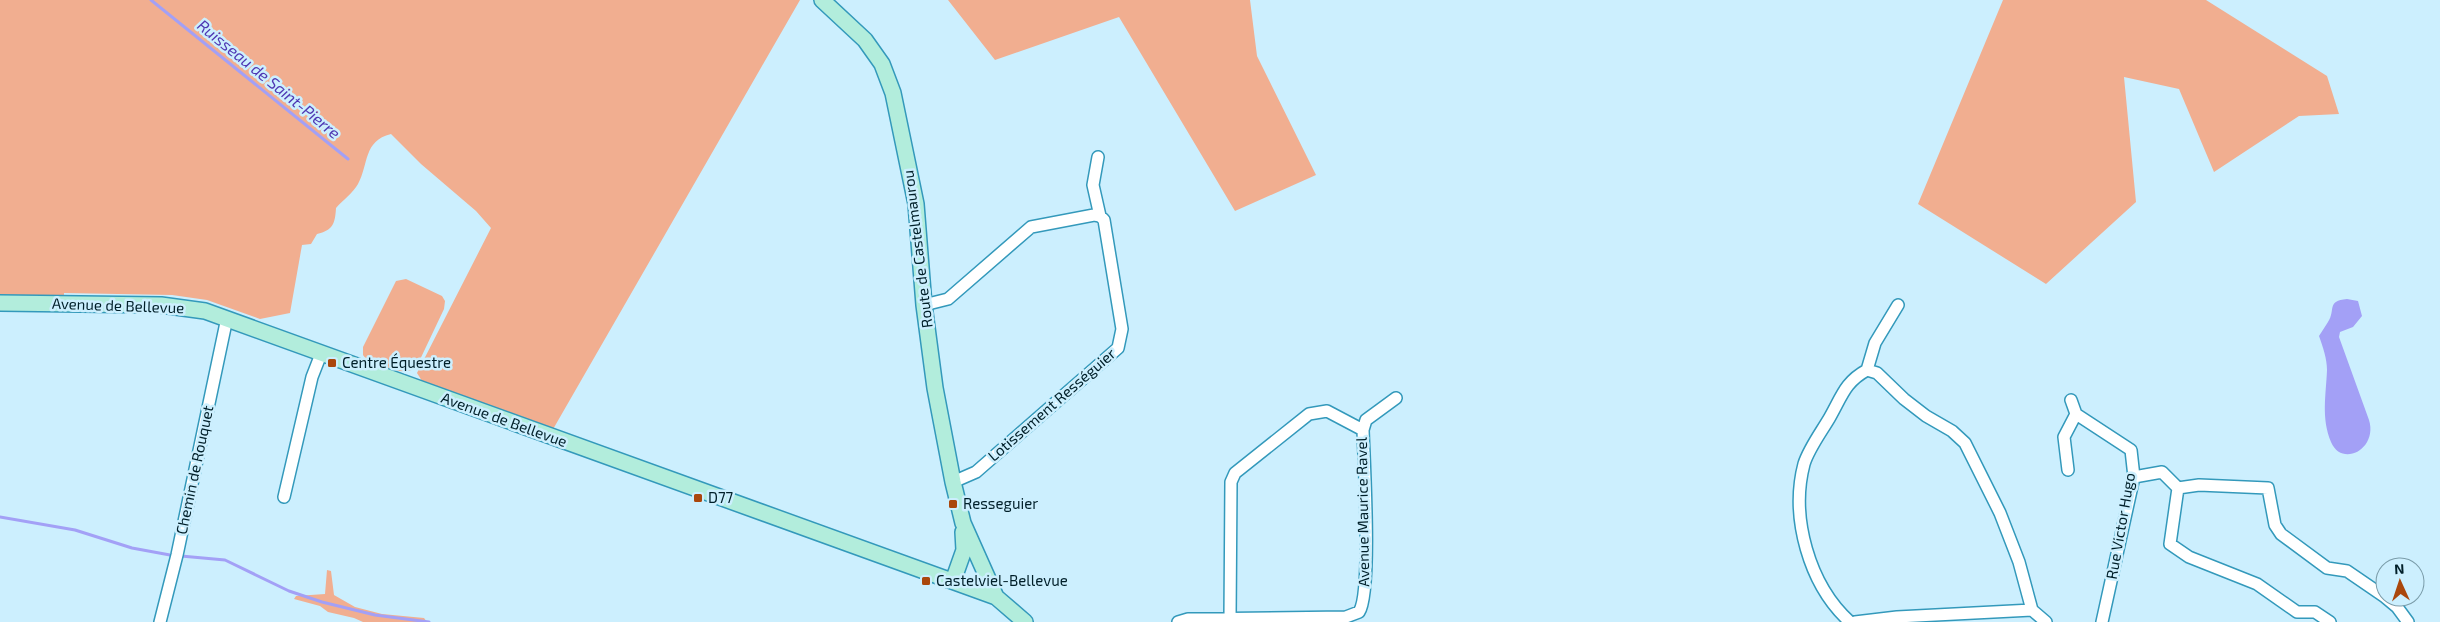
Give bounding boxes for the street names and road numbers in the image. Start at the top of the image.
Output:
street label: Route de Castelmaurou [898,169,936,329]
street label: Avenue de Bellevue [52,294,185,316]
street label: Lotissement Rességuier [984,344,1119,465]
street label: Avenue de Bellevue [439,388,570,450]
street label: Chemin de Rouquet [172,403,217,536]
street label: Avenue Maurice Ravel [1352,436,1372,587]
street label: Rue Victor Hugo [2102,471,2138,580]

